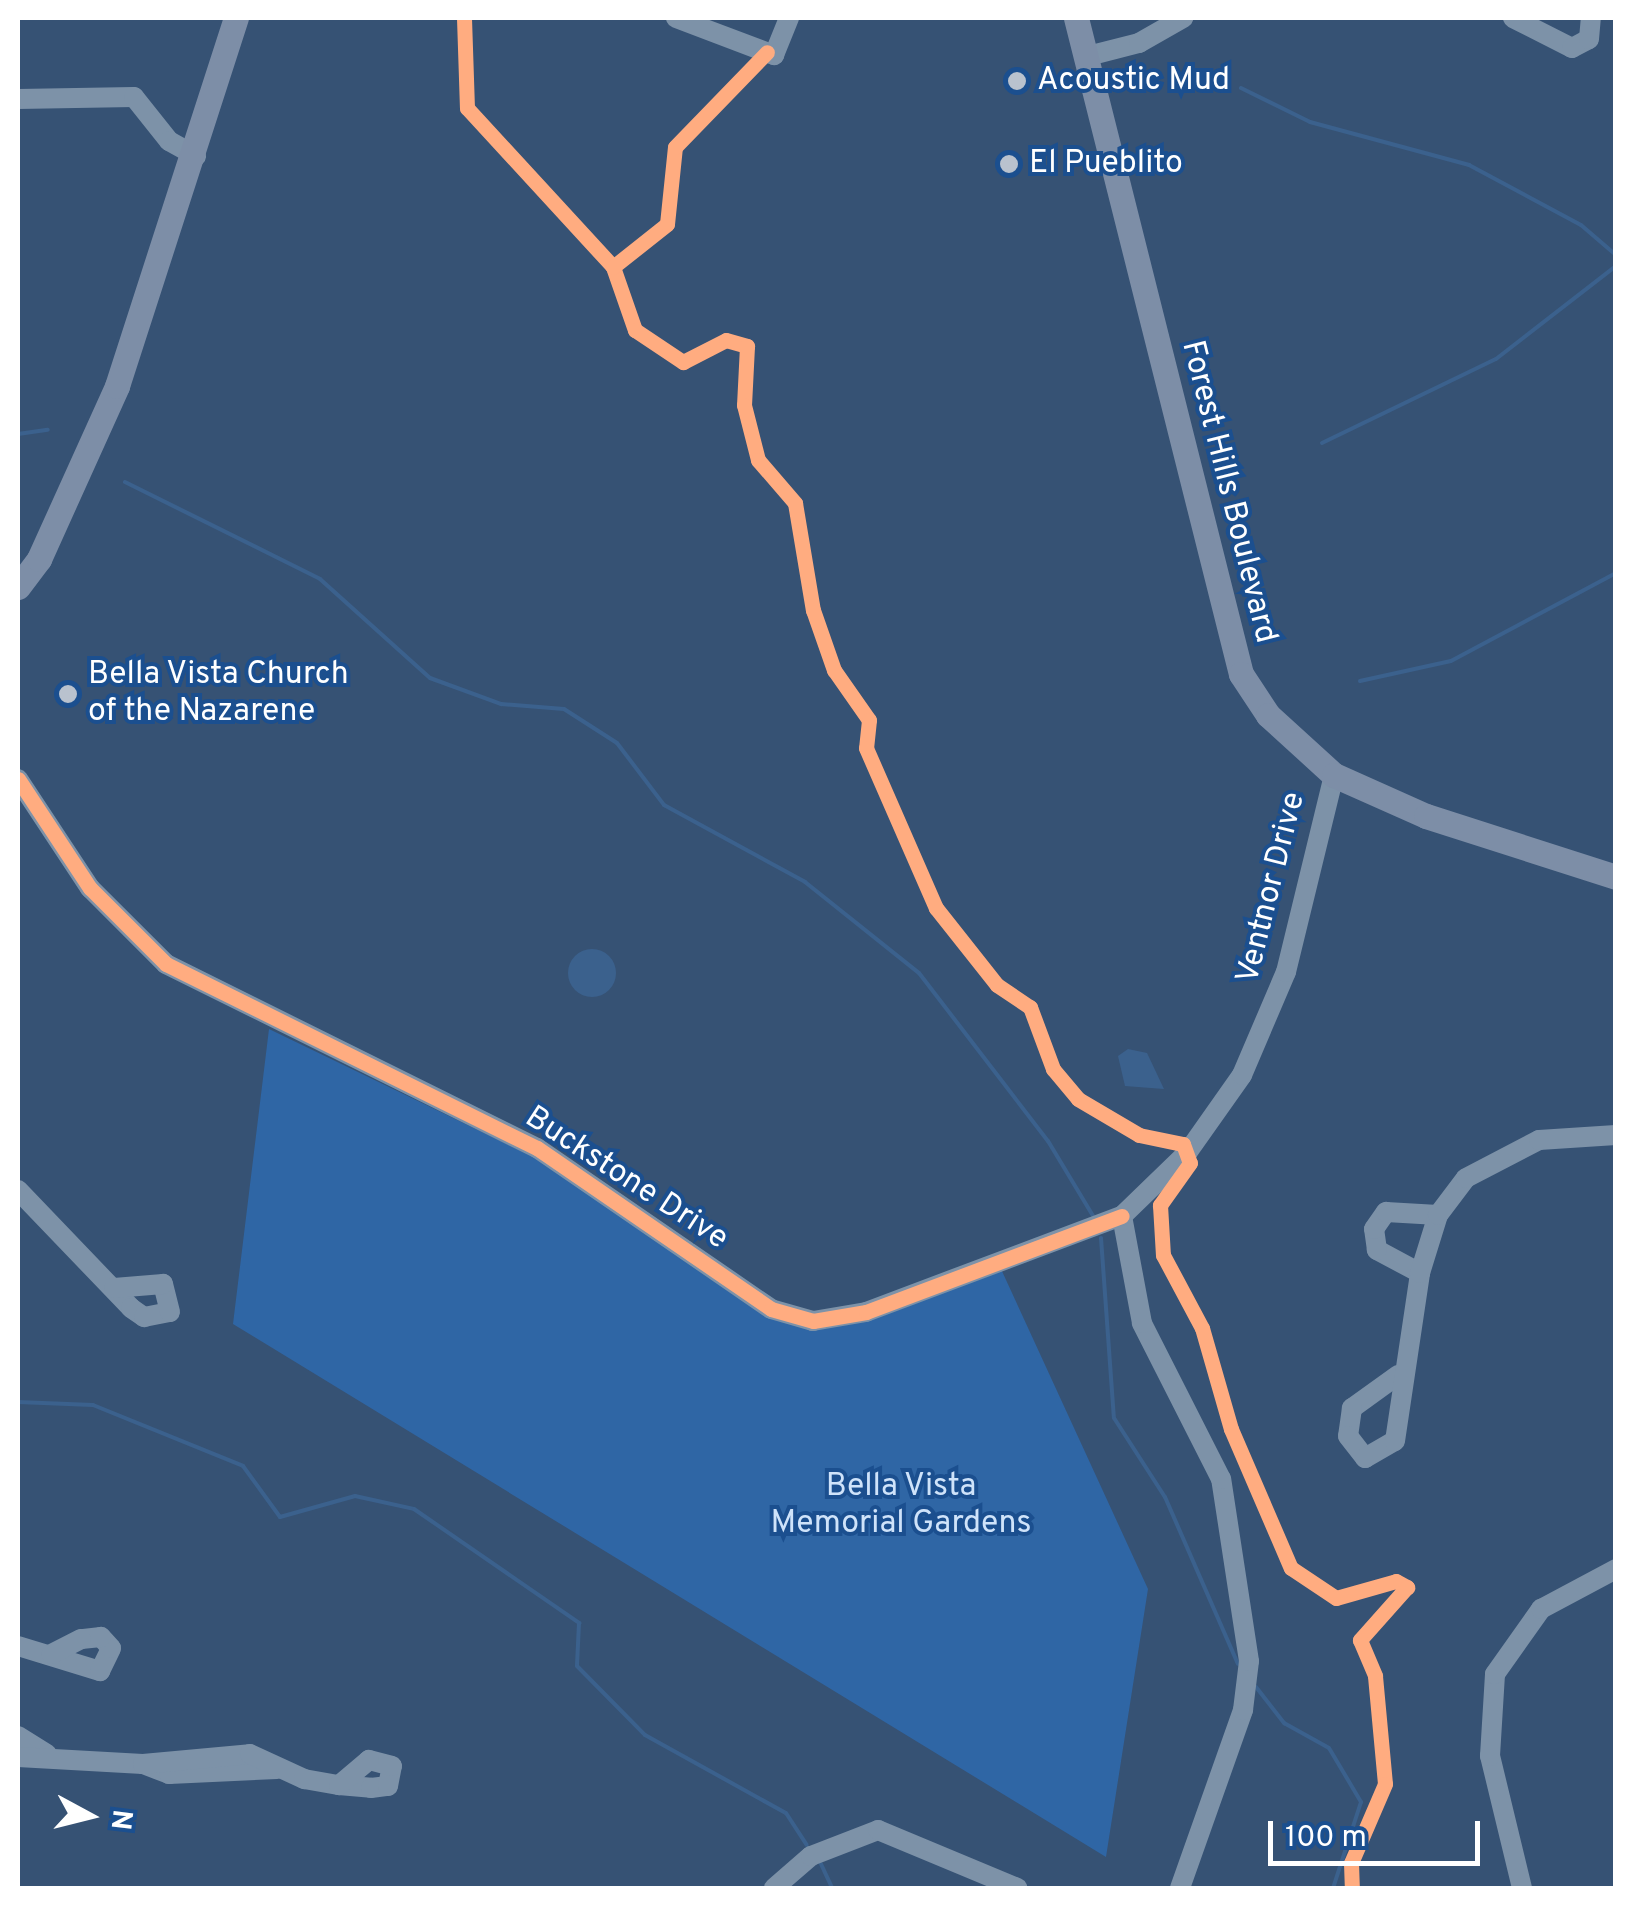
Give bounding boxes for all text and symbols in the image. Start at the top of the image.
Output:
place label: Acoustic Mud [1037,62,1230,100]
marker: Acoustic Mud [1006,70,1028,92]
place label: El Pueblito [1029,145,1183,183]
marker: El Pueblito [998,153,1020,175]
street label: Forest Hills Boulevard [1172,337,1284,647]
place label: Bella Vista Church of the Nazarene [88,657,350,732]
marker: Bella Vista Church of the Nazarene [57,683,79,705]
street label: Ventnor Drive [1230,788,1314,988]
street label: Buckstone Drive [517,1099,735,1259]
park label: Bella Vista Memorial Gardens [770,1469,1032,1544]
north arrow [40,1766,140,1866]
scale bar [1273,1801,1486,1863]
text: N [101,1807,139,1832]
text: 100 m [1285,1820,1367,1857]

